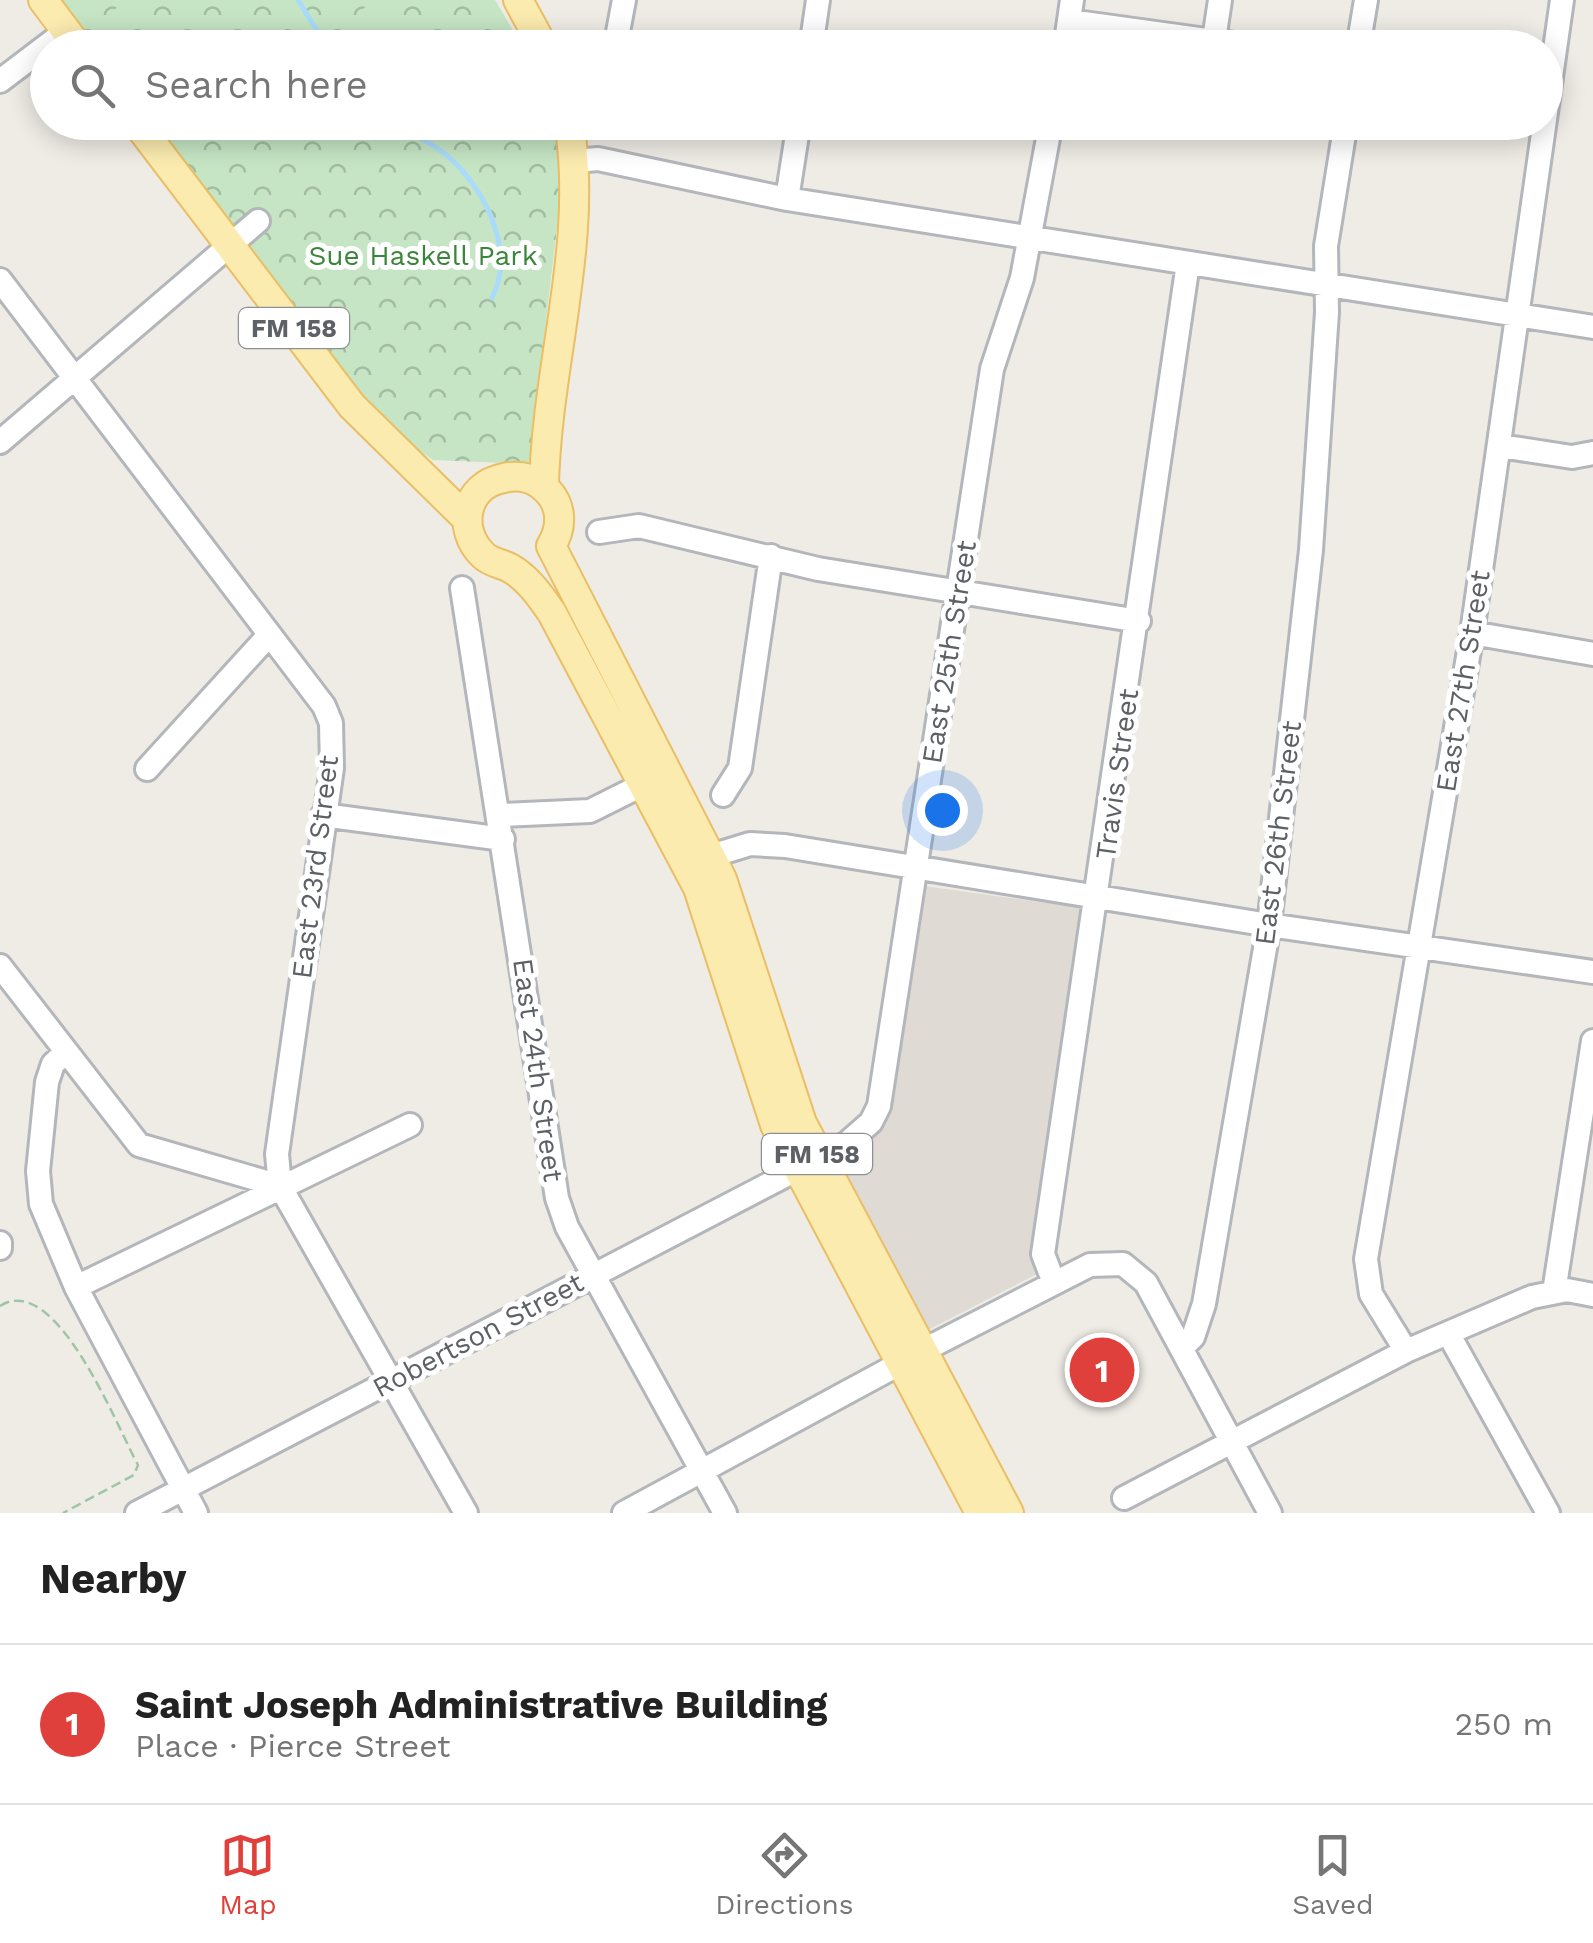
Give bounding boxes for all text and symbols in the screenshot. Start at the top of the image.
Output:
search box [30,30,1563,140]
icon: search [65,58,120,113]
text: Search here [145,63,368,107]
park label: Sue Haskell Park [308,239,538,272]
road number: FM 158 [239,308,349,348]
street label: East 25th Street [915,538,983,766]
street label: East 27th Street [1429,567,1497,794]
street label: Travis Street [1089,686,1145,861]
street label: East 26th Street [1248,719,1308,947]
street label: East 23rd Street [285,753,345,981]
your location [917,785,968,836]
street label: East 24th Street [506,956,570,1184]
road number: FM 158 [762,1134,872,1174]
street label: Robertson Street [367,1265,589,1404]
pin: 1 [1070,1332,1134,1408]
text: Nearby [40,1554,187,1603]
text: Saint Joseph Administrative Building [135,1683,827,1727]
text: 1 [66,1705,79,1743]
text: 250 m [1454,1705,1553,1743]
text: Place · Pierce Street [135,1727,451,1765]
tab: Map [219,1828,277,1921]
tab: Directions [715,1828,854,1921]
tab: Saved [1292,1828,1374,1921]

